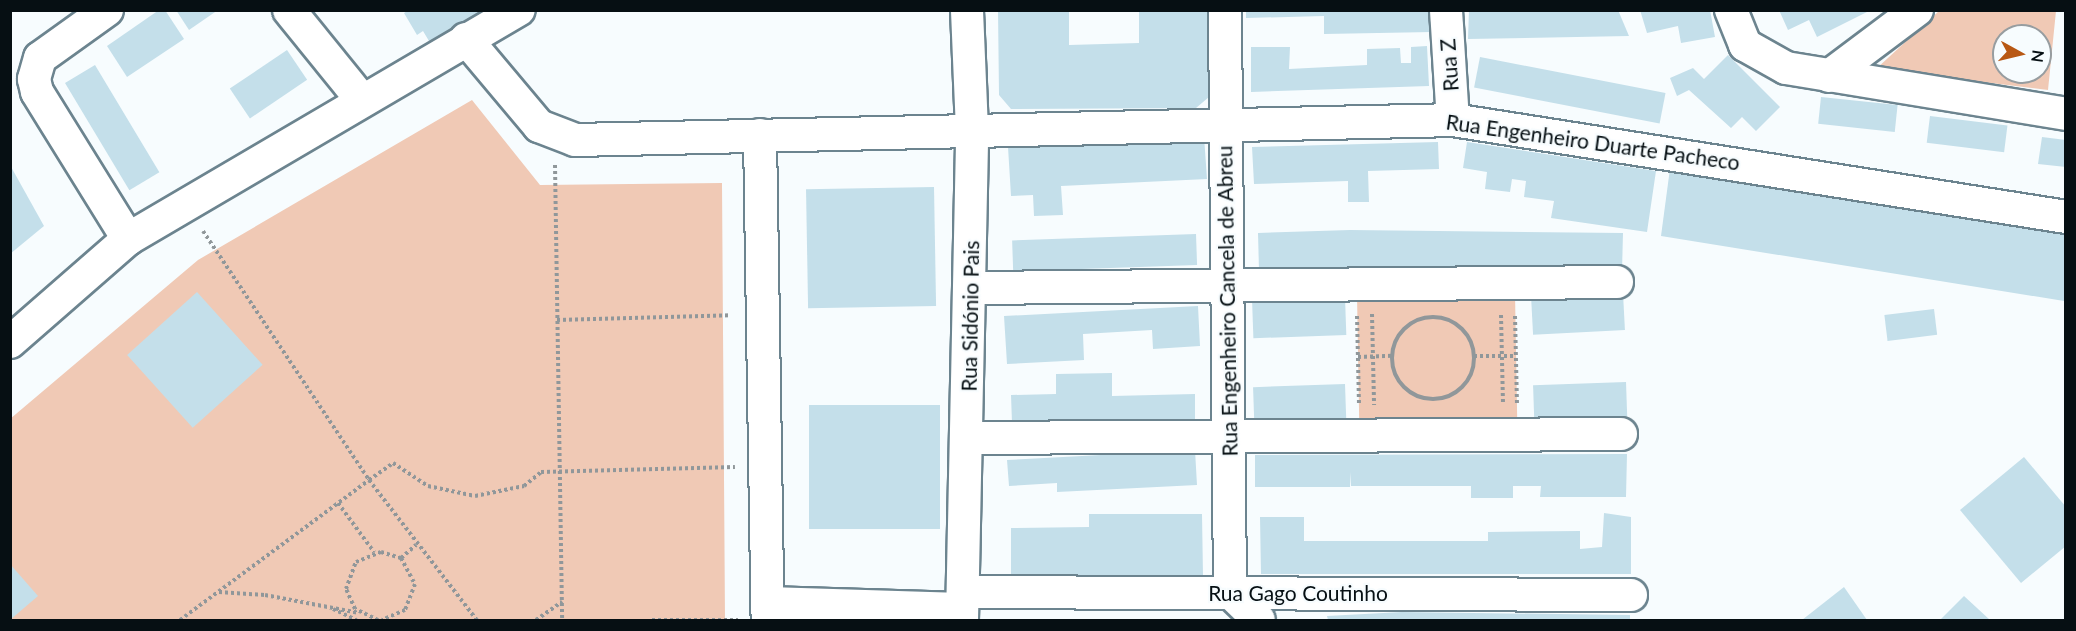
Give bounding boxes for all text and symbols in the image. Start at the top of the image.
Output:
north arrow [1992,24,2052,84]
street label: Rua Z [1435,38,1463,92]
text: N [2028,49,2049,64]
street label: Rua Engenheiro Duarte Pacheco [1444,109,1742,175]
street label: Rua Engenheiro Cancela de Abreu [1212,145,1242,457]
street label: Rua Sidónio Pais [956,240,984,392]
street label: Rua Gago Coutinho [1208,580,1388,606]

